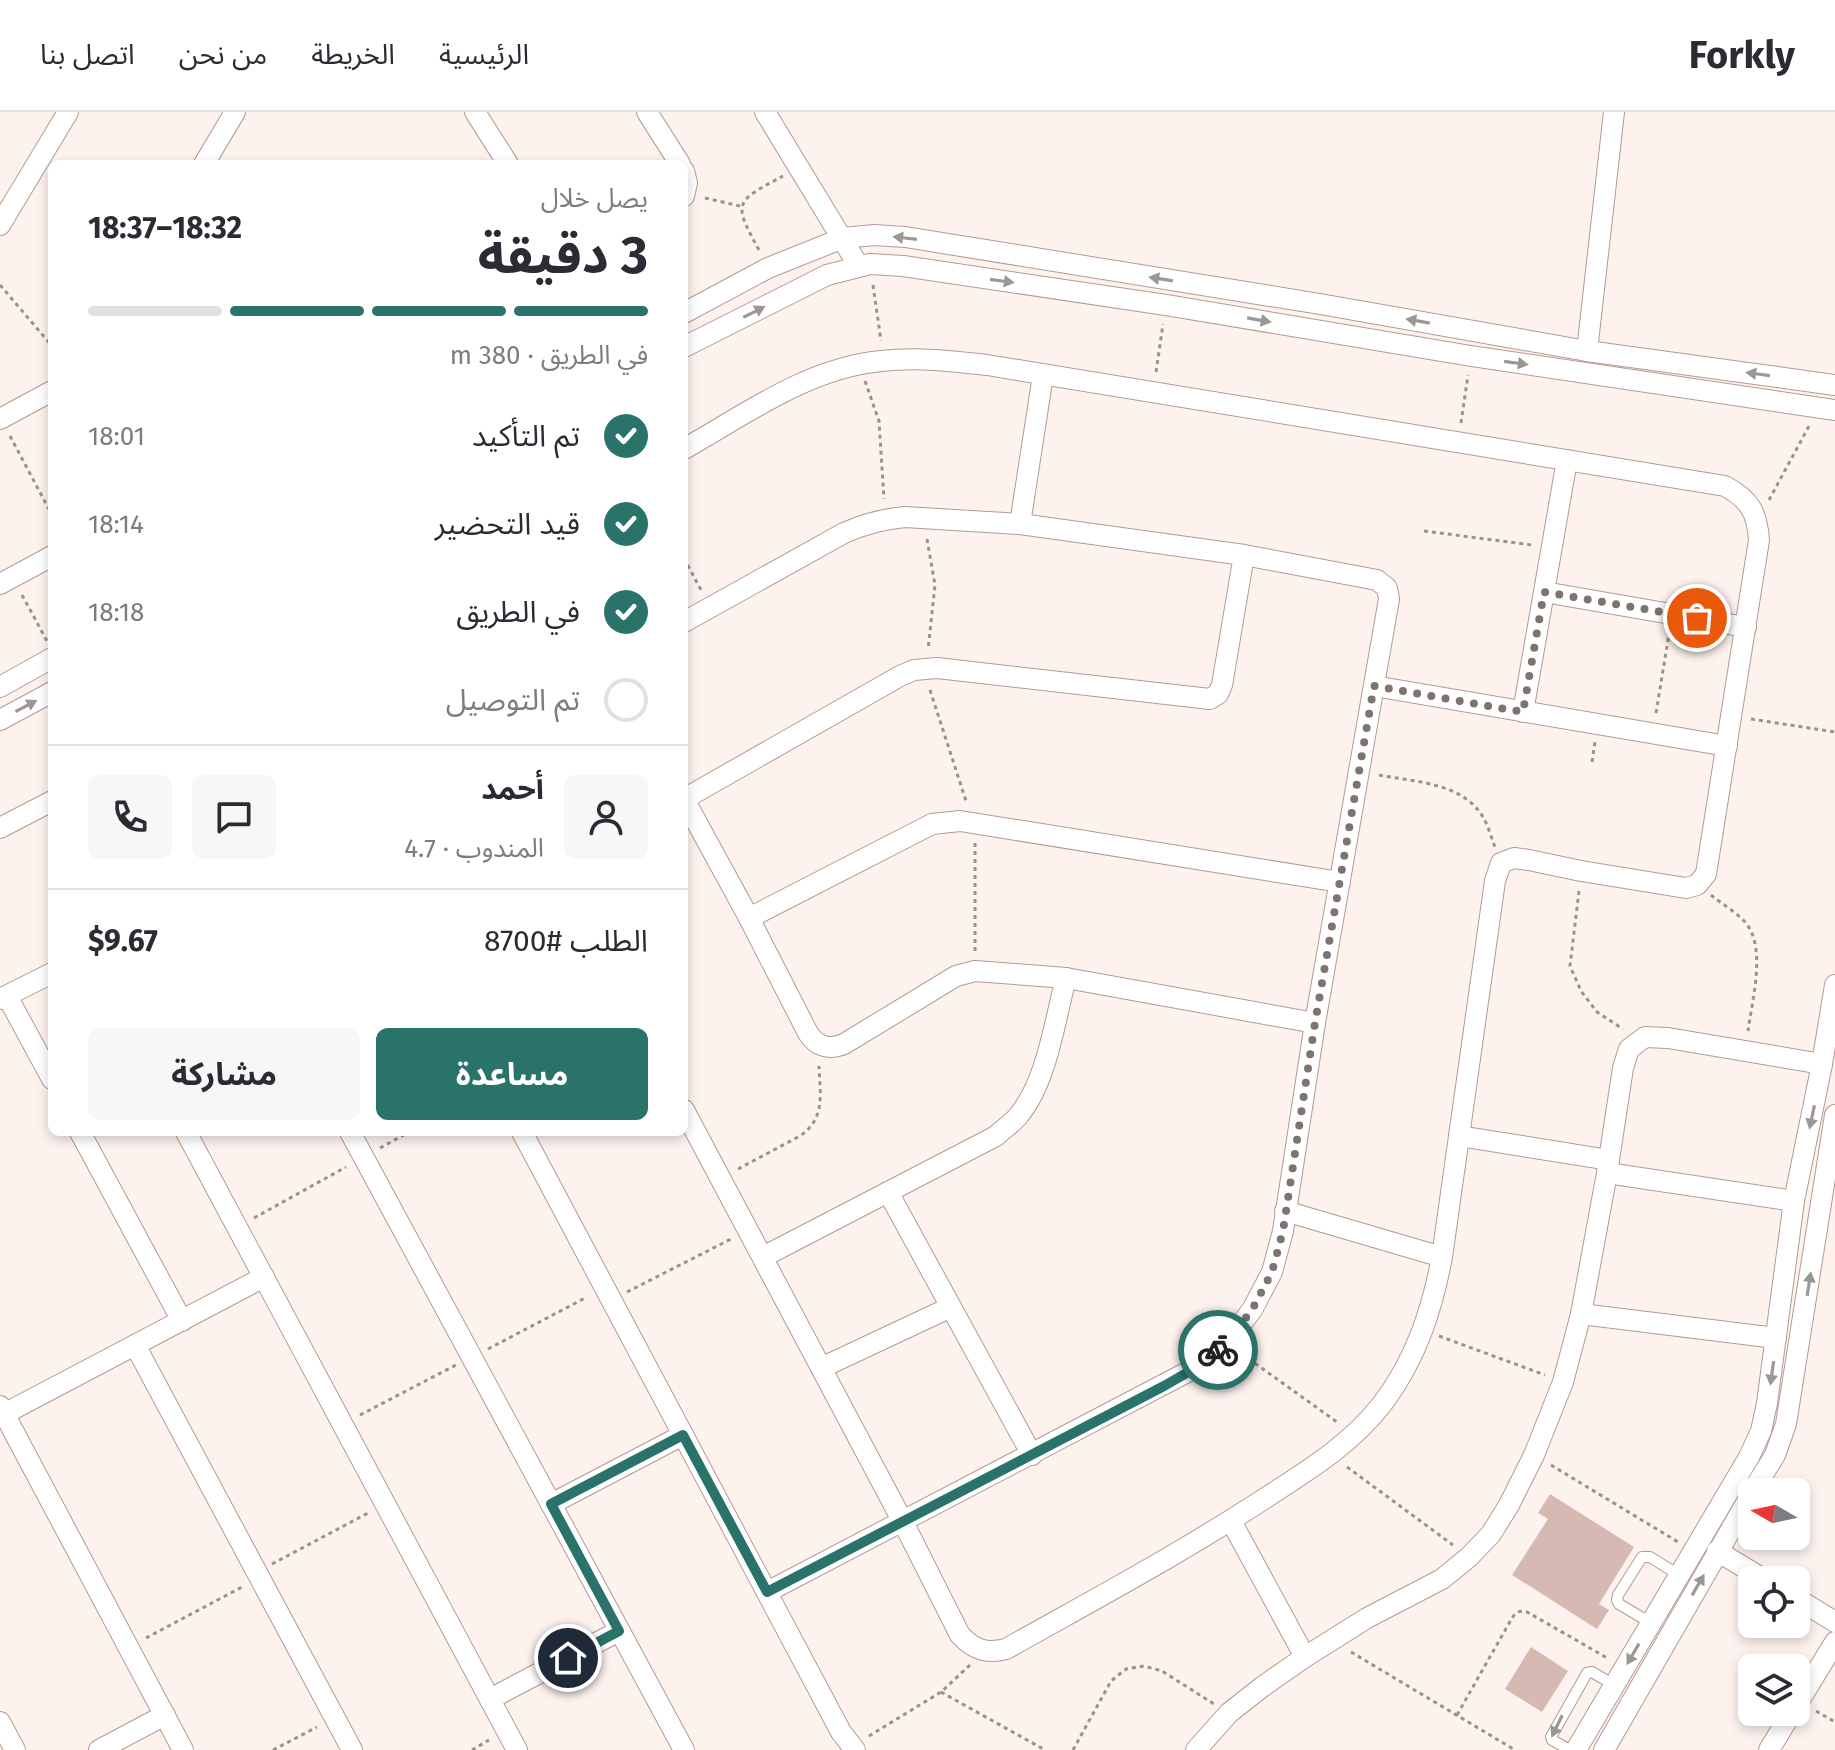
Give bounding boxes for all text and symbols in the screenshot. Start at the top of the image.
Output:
text: Forkly [1689,32,1795,78]
text: اتصل بنا [40,38,135,71]
text: من نحن [179,38,267,71]
text: الخريطة [311,38,395,71]
text: الرئيسية [439,38,529,71]
text: يصل خلال [541,183,648,214]
text: 18:32–18:37 [88,210,242,246]
text: 3 دقيقة [478,224,648,287]
one-way arrow [892,231,917,244]
one-way arrow [1149,272,1174,284]
one-way arrow [990,275,1015,288]
one-way arrow [742,305,765,318]
one-way arrow [1247,315,1272,327]
one-way arrow [1405,315,1430,327]
text: في الطريق · 380 m [450,340,648,371]
one-way arrow [1504,357,1529,370]
one-way arrow [1745,367,1770,380]
icon: check [604,414,648,458]
text: تم التأكيد [472,418,580,454]
text: 18:01 [88,421,145,452]
icon: check [604,502,648,546]
text: قيد التحضير [435,506,580,542]
text: 18:14 [88,509,144,540]
pin [1663,584,1731,652]
icon: check [604,590,648,634]
text: في الطريق [456,594,580,630]
icon: bag [1675,596,1719,640]
text: 18:18 [88,597,144,628]
text: تم التوصيل [446,682,580,718]
one-way arrow [15,699,37,713]
text: أحمد [481,771,544,807]
button: phone [88,775,172,859]
button: chat [192,775,276,859]
button: person [564,775,648,859]
text: المندوب · 4.7 [404,833,544,864]
text: $9.67 [88,923,158,959]
text: الطلب #8700 [484,923,648,959]
button: مشاركة [88,1028,360,1120]
button: مساعدة [376,1028,648,1120]
one-way arrow [1805,1104,1817,1129]
one-way arrow [1803,1271,1815,1296]
courier [1178,1310,1258,1390]
icon: bike [1196,1328,1240,1372]
one-way arrow [1765,1361,1778,1386]
north arrow [1738,1478,1810,1550]
map controls [1738,1478,1810,1726]
button: locate [1738,1566,1810,1638]
one-way arrow [1691,1574,1705,1596]
pin [534,1624,602,1692]
icon: home [546,1636,590,1680]
one-way arrow [1626,1643,1640,1665]
button: layers [1738,1654,1810,1726]
one-way arrow [1551,1714,1564,1737]

